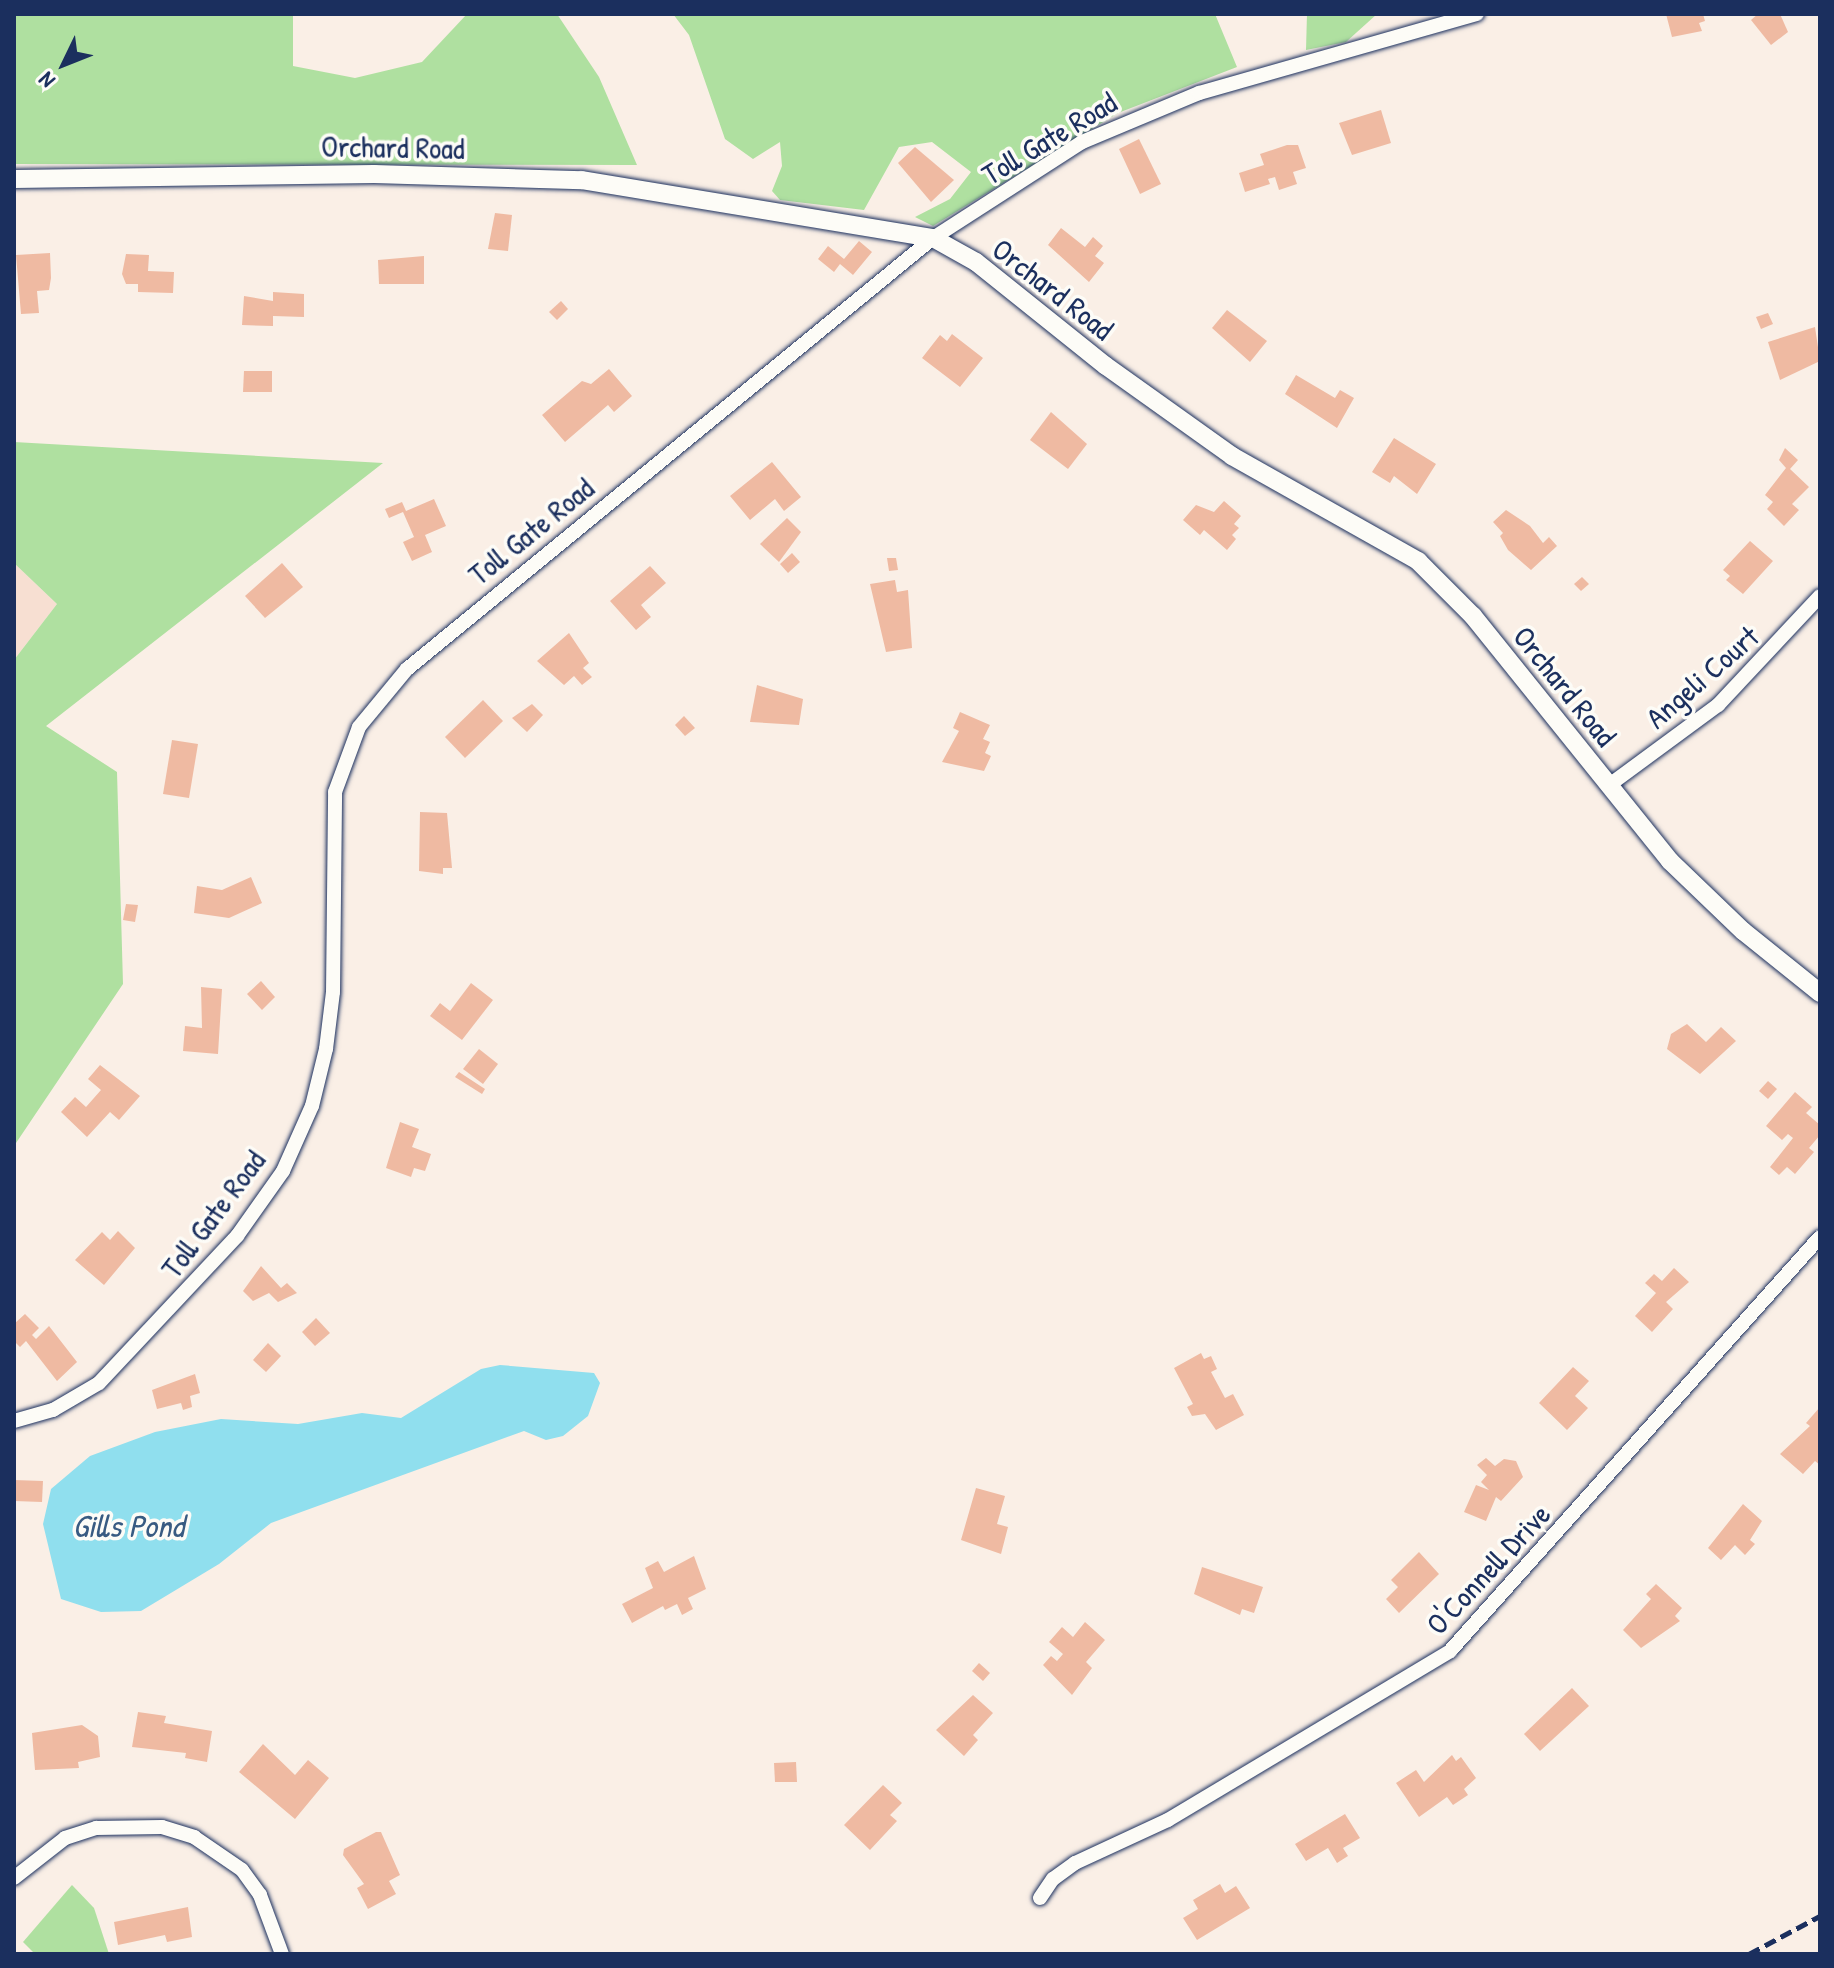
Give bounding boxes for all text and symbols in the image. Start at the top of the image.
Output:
north arrow [24,24,104,104]
text: N [31,66,61,95]
street label: Toll Gate Road [975,84,1123,192]
street label: Orchard Road [321,128,465,166]
street label: Orchard Road [985,231,1121,347]
street label: Toll Gate Road [461,470,601,592]
street label: Angeli Court [1638,618,1766,736]
street label: Orchard Road [1506,619,1624,753]
street label: Toll Gate Road [153,1143,273,1285]
street label: O'Connell Drive [1418,1496,1558,1642]
water label: Gills Pond [72,1507,184,1545]

